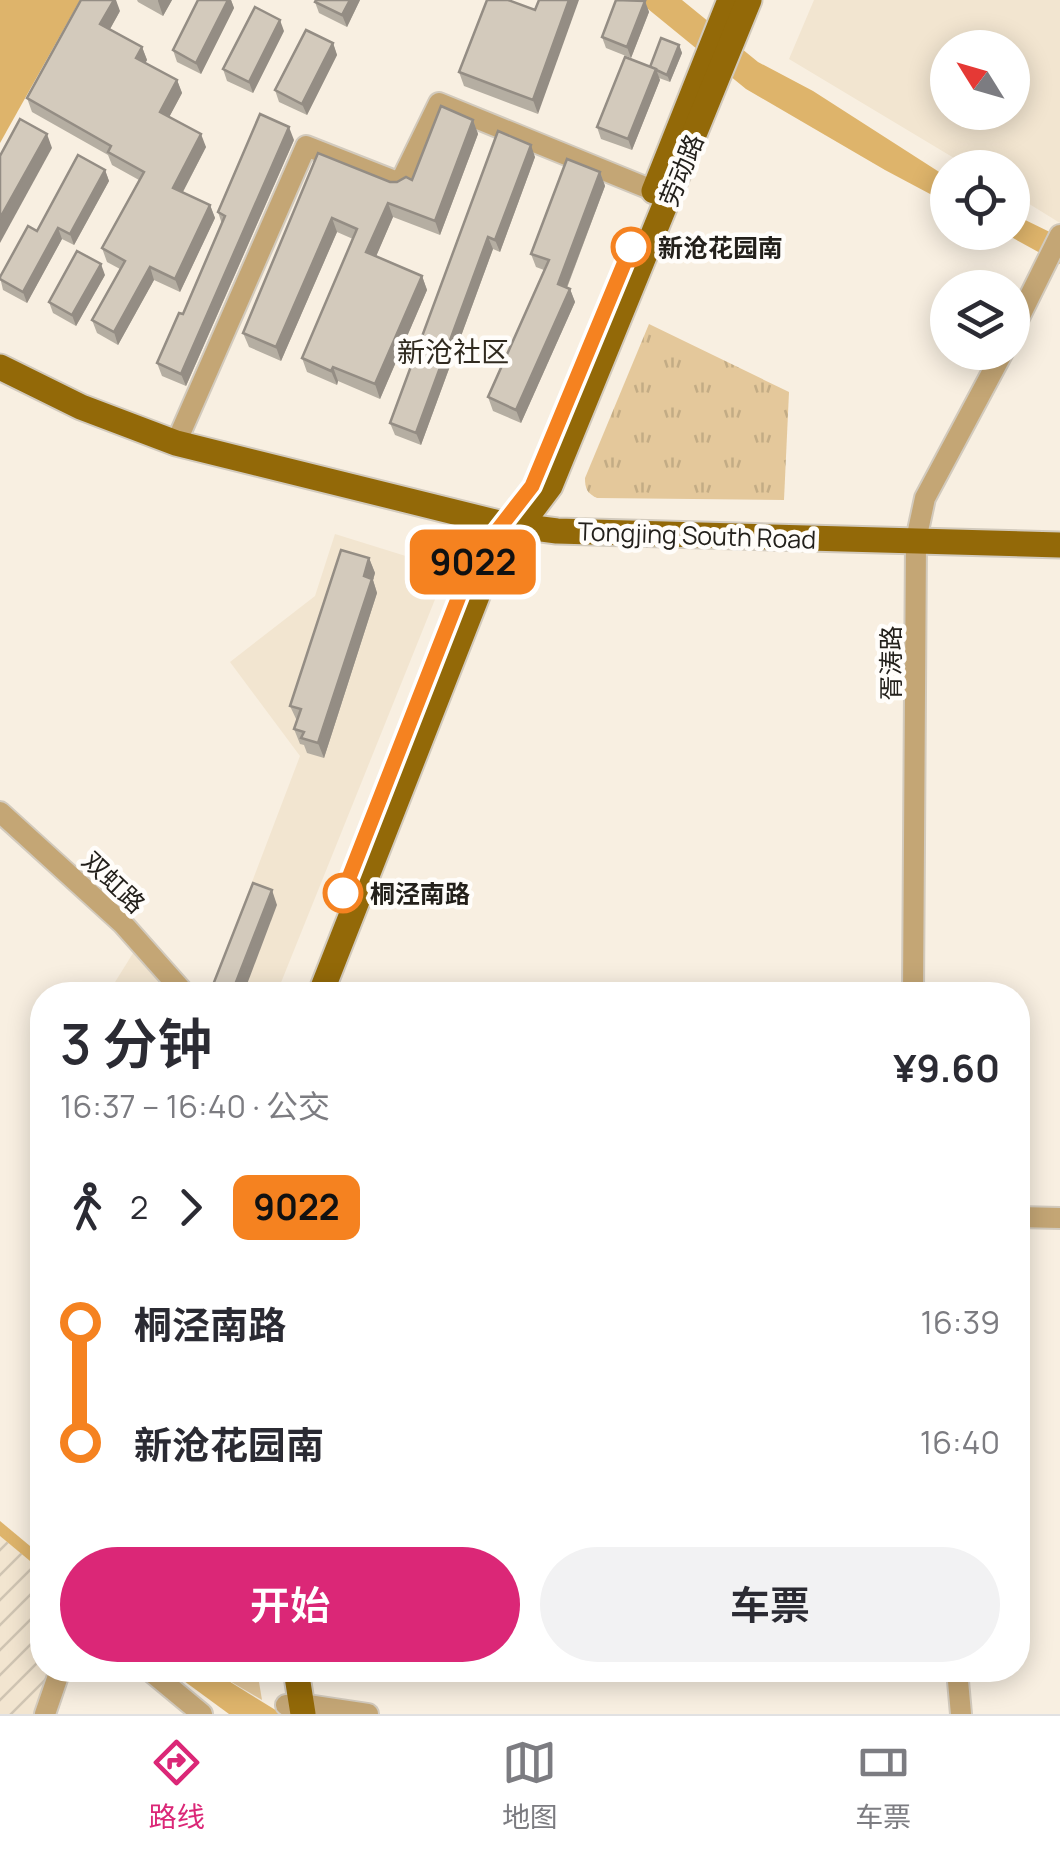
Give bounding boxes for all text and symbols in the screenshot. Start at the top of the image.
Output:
north arrow [930,30,1030,130]
map controls [930,30,1030,370]
street label: 劳动路 [651,129,711,211]
button: locate [930,150,1030,250]
marker: 新沧花园南 [612,228,650,266]
place label: 新沧花园南 [658,230,783,265]
button: layers [930,270,1030,370]
district label: 新沧社区 [397,332,509,370]
street label: Tongjing South Road [577,513,817,557]
line badge: 9022 [403,530,543,594]
text: 9022 [430,538,516,586]
street label: 胥涛路 [873,625,908,701]
street label: 双虹路 [75,843,153,921]
marker: 桐泾南路 [324,874,362,912]
place label: 桐泾南路 [370,876,470,911]
text: 3 分钟 [60,1005,212,1081]
text: ¥9.60 [893,1041,1000,1093]
text: 16:37 – 16:40 · 公交 [60,1084,330,1128]
icon: walk [60,1180,115,1235]
icon: forward [163,1180,218,1235]
text: 9022 [253,1183,340,1231]
text: 2 [130,1185,148,1229]
text: 桐泾南路 [134,1298,286,1350]
text: 16:39 [921,1300,1000,1344]
text: 新沧花园南 [134,1418,324,1470]
text: 16:40 [920,1420,1000,1464]
button: 开始 [60,1547,520,1662]
button: 车票 [540,1547,1000,1662]
tab: 路线 [149,1735,205,1835]
tab: 地图 [502,1735,558,1835]
tab: 车票 [855,1735,911,1835]

